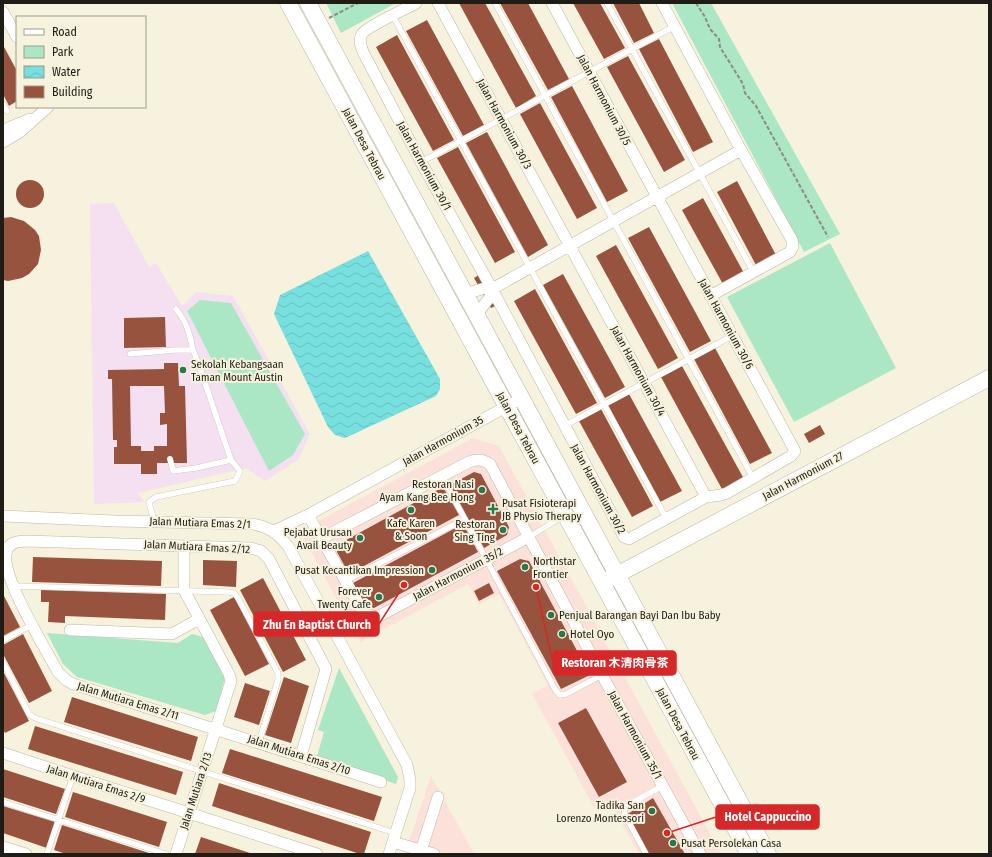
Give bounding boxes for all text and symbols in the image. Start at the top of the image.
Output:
legend [16,16,146,108]
text: Road [52,25,77,39]
text: Park [52,45,74,59]
street label: Jalan Harmonium 30/5 [575,52,633,148]
text: Water [52,65,81,79]
street label: Jalan Harmonium 30/3 [474,77,534,171]
text: Building [52,85,93,99]
street label: Jalan Desa Tebrau [340,106,388,182]
street label: Jalan Harmonium 30/1 [394,119,454,213]
street label: Jalan Harmonium 30/6 [696,277,757,372]
street label: Jalan Harmonium 30/4 [608,324,668,419]
place label: Sekolah Kebangsaan Taman Mount Austin [191,358,284,384]
marker: Sekolah Kebangsaan Taman Mount Austin [178,365,188,375]
street label: Jalan Desa Tebrau [494,390,542,466]
street label: Jalan Harmonium 35 [400,413,486,469]
street label: Jalan Harmonium 30/2 [568,442,628,536]
street label: Jalan Harmonium 27 [760,449,846,503]
place label: Restoran Nasi Ayam Kang Bee Hong [379,478,475,504]
marker: Restoran Nasi Ayam Kang Bee Hong [477,485,487,495]
place label: Pusat Fisioterapi JB Physio Therapy [502,497,582,523]
marker: Pusat Fisioterapi JB Physio Therapy [487,503,499,515]
marker: Kafe Karen & Soon [406,505,416,515]
street label: Jalan Mutiara Emas 2/1 [149,515,251,531]
place label: Kafe Karen & Soon [387,517,435,543]
place label: Restoran Sing Ting [454,518,496,544]
marker: Restoran Sing Ting [498,525,508,535]
place label: Pejabat Urusan Avail Beauty [284,526,352,552]
marker: Pejabat Urusan Avail Beauty [355,533,365,543]
street label: Jalan Mutiara Emas 2/12 [144,538,251,556]
street label: Jalan Harmonium 35/2 [411,545,505,603]
place label: Northstar Frontier [533,555,576,581]
marker: Northstar Frontier [520,562,530,572]
place label: Pusat Kecantikan Impression [295,564,424,577]
marker: Pusat Kecantikan Impression [427,565,437,575]
place label: Forever Twenty Cafe [317,585,371,611]
marker: Forever Twenty Cafe [374,592,384,602]
place label: Penjual Barangan Bayi Dan Ibu Baby [559,609,721,622]
marker: Penjual Barangan Bayi Dan Ibu Baby [546,610,556,620]
callout: Zhu En Baptist Church [254,612,379,636]
text: Zhu En Baptist Church [263,618,371,632]
place label: Hotel Oyo [570,628,615,641]
marker: Hotel Oyo [557,629,567,639]
callout: Restoran 木清肉骨茶 [553,651,676,675]
text: Restoran 木清肉骨茶 [561,656,669,670]
street label: Jalan Mutiara Emas 2/11 [76,679,180,723]
street label: Jalan Desa Tebrau [654,686,702,762]
street label: Jalan Harmonium 35/1 [605,689,665,781]
street label: Jalan Mutiara Emas 2/10 [246,732,352,778]
street label: Jalan Mutiara 2/13 [177,751,215,831]
street label: Jalan Mutiara Emas 2/9 [45,762,147,806]
place label: Tadika San Lorenzo Montessori [556,799,644,825]
callout: Hotel Cappuccino [716,805,819,829]
marker: Tadika San Lorenzo Montessori [647,806,657,816]
text: Hotel Cappuccino [725,810,812,824]
place label: Pusat Persolekan Casa [681,837,781,850]
marker: Pusat Persolekan Casa [668,838,678,848]

